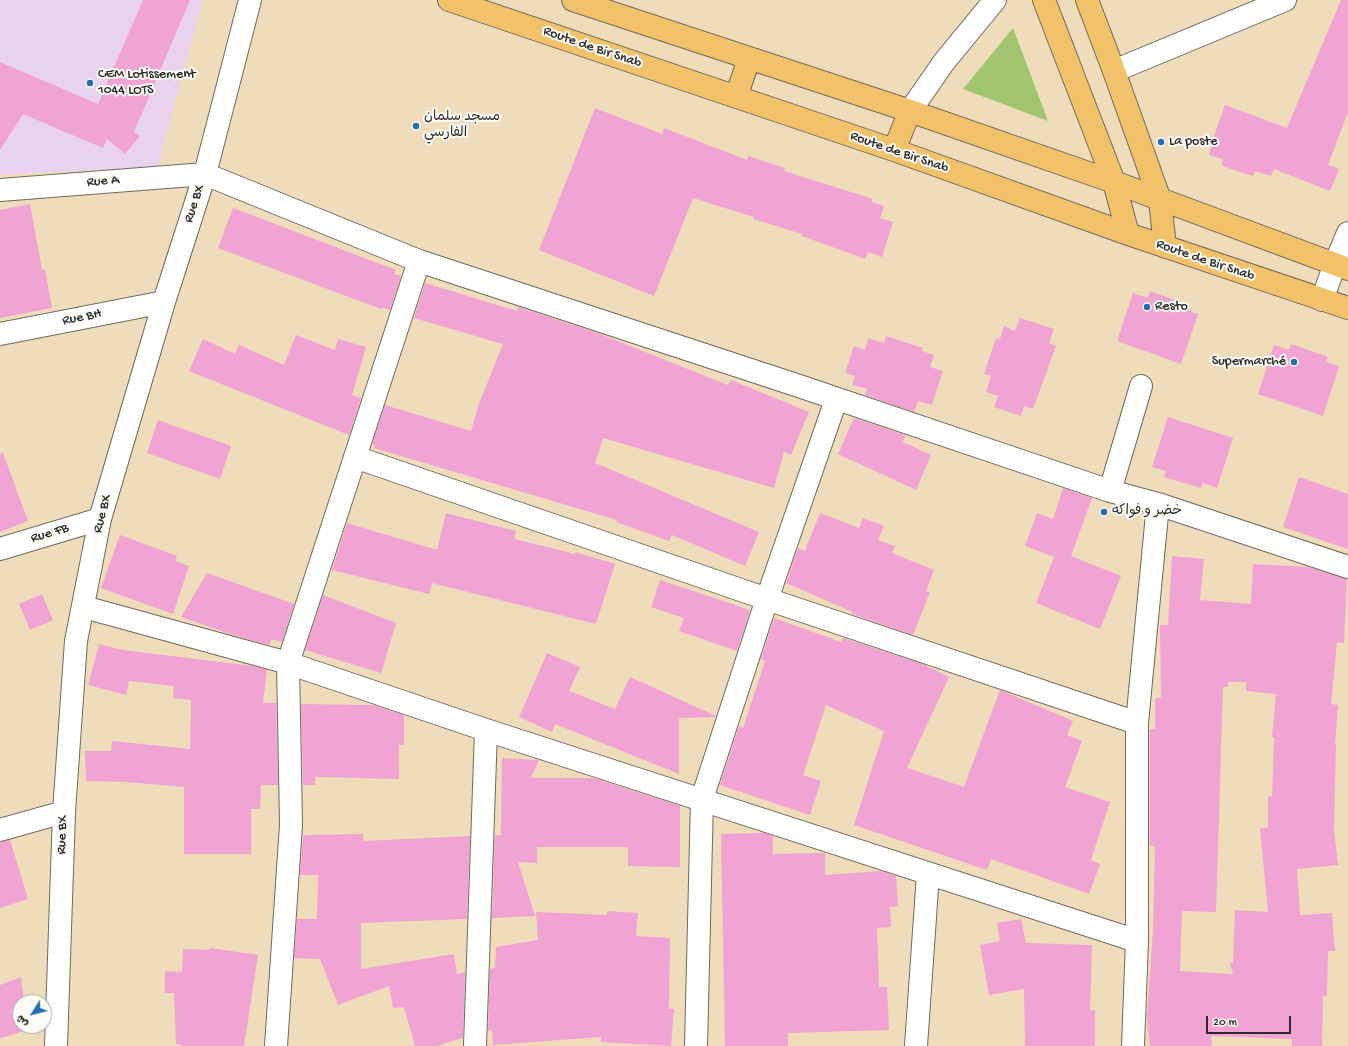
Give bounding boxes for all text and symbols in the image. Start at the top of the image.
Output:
street label: Route de Bir Snab [541,23,643,73]
place label: CEM Lotissement 1044 LOTS [98,67,196,100]
marker: CEM Lotissement 1044 LOTS [85,78,95,88]
place label: مسجد سلمان الفارسي [424,110,500,142]
marker: مسجد سلمان الفارسي [411,121,421,131]
street label: Route de Bir Snab [848,128,950,178]
place label: La poste [1169,134,1217,150]
marker: La poste [1156,137,1166,147]
street label: Rue A [86,172,120,192]
street label: Rue BX [181,183,209,225]
street label: Route de Bir Snab [1154,236,1256,286]
place label: Resto [1155,299,1188,315]
marker: Resto [1142,302,1152,312]
street label: Rue BH [61,306,103,330]
place label: Supermarché [1212,354,1286,370]
marker: Supermarché [1289,357,1299,367]
street label: Rue BX [90,493,116,535]
place label: خضر و فواكه [1112,504,1182,520]
marker: خضر و فواكه [1099,507,1109,517]
street label: Rue FB [29,520,71,548]
street label: Rue BX [54,815,72,855]
north arrow [12,994,52,1034]
scale bar [1208,1008,1293,1034]
text: ش [15,1012,32,1029]
text: 20 m [1213,1016,1237,1030]

